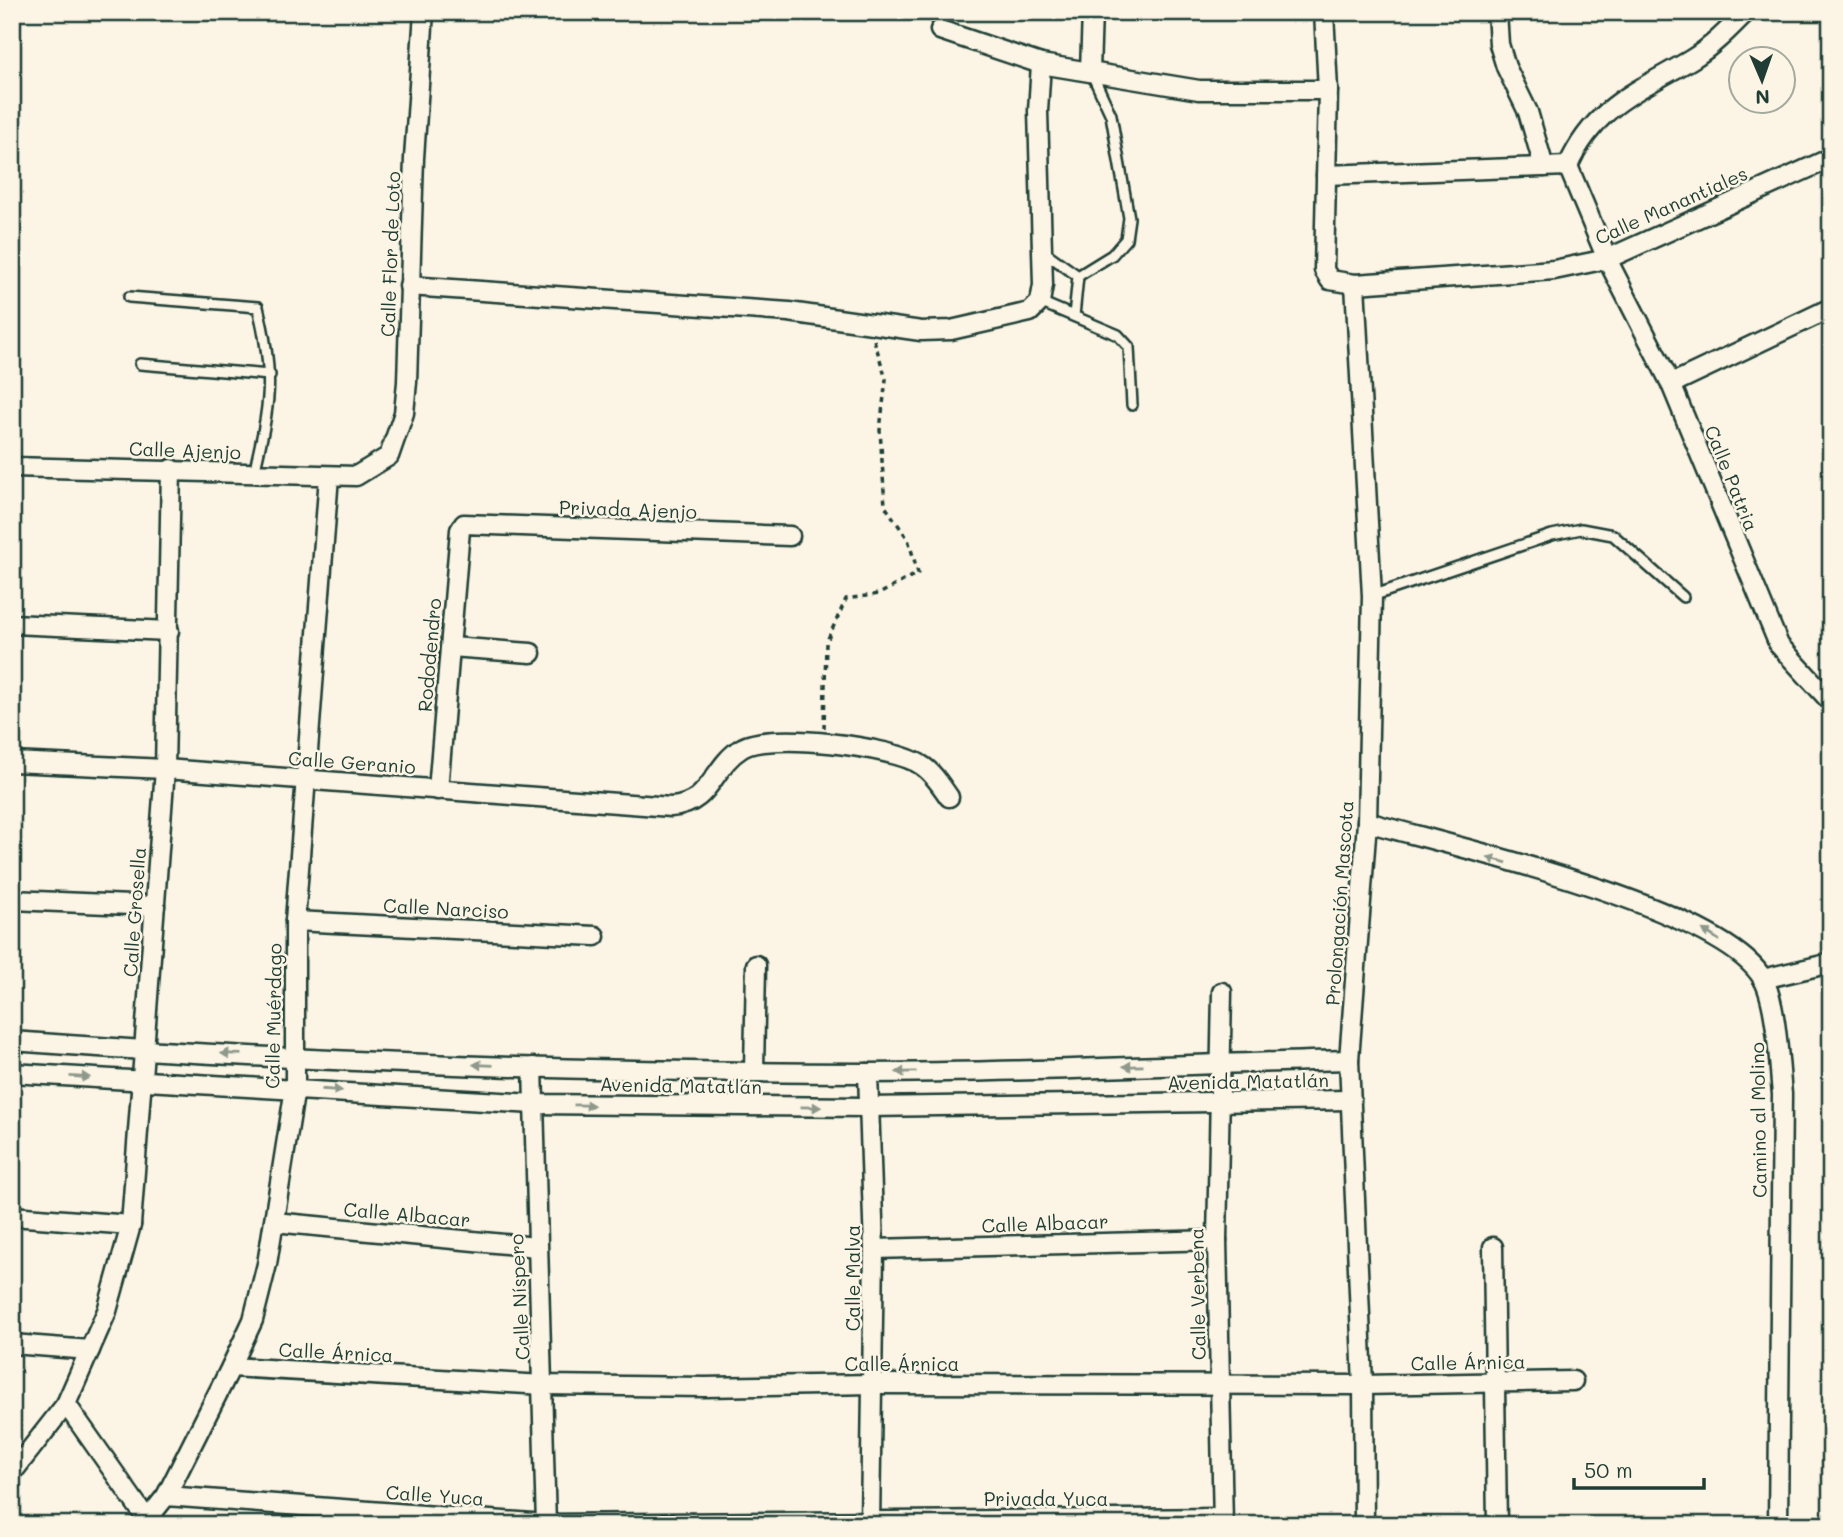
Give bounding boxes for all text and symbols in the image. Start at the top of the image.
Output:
north arrow [1728,46,1798,116]
text: N [1755,85,1770,110]
street label: Calle Manantiales [1591,160,1751,250]
street label: Calle Flor de Loto [375,171,405,337]
street label: Calle Patria [1699,421,1765,535]
street label: Calle Ajenjo [128,436,242,464]
street label: Privada Ajenjo [558,494,698,524]
street label: Rododendro [412,597,446,713]
street label: Calle Geranio [287,745,417,779]
street label: Prolongación Mascota [1319,800,1359,1006]
street label: Calle Grosella [117,846,151,978]
one-way arrow [1487,854,1508,864]
street label: Calle Narciso [383,892,509,924]
one-way arrow [1701,929,1721,942]
street label: Calle Muérdago [259,943,287,1089]
street label: Camino al Molino [1744,1042,1772,1198]
one-way arrow [220,1049,242,1060]
one-way arrow [471,1059,493,1070]
one-way arrow [1122,1060,1144,1071]
one-way arrow [895,1066,917,1077]
street label: Avenida Matatlán [1167,1067,1329,1095]
street label: Avenida Matatlán [600,1071,762,1099]
one-way arrow [70,1072,92,1083]
one-way arrow [321,1085,343,1096]
one-way arrow [573,1099,595,1111]
one-way arrow [800,1101,822,1113]
street label: Calle Albacar [343,1196,471,1232]
street label: Calle Albacar [981,1208,1109,1238]
street label: Calle Malva [840,1225,865,1331]
street label: Calle Verbena [1183,1228,1211,1360]
street label: Calle Níspero [503,1233,535,1361]
street label: Calle Árnica [278,1337,394,1367]
street label: Calle Árnica [1410,1348,1526,1376]
street label: Calle Árnica [845,1351,959,1376]
scale bar [1574,1446,1703,1490]
text: 50 m [1584,1456,1633,1483]
street label: Calle Yuca [385,1479,485,1511]
street label: Privada Yuca [984,1486,1108,1511]

